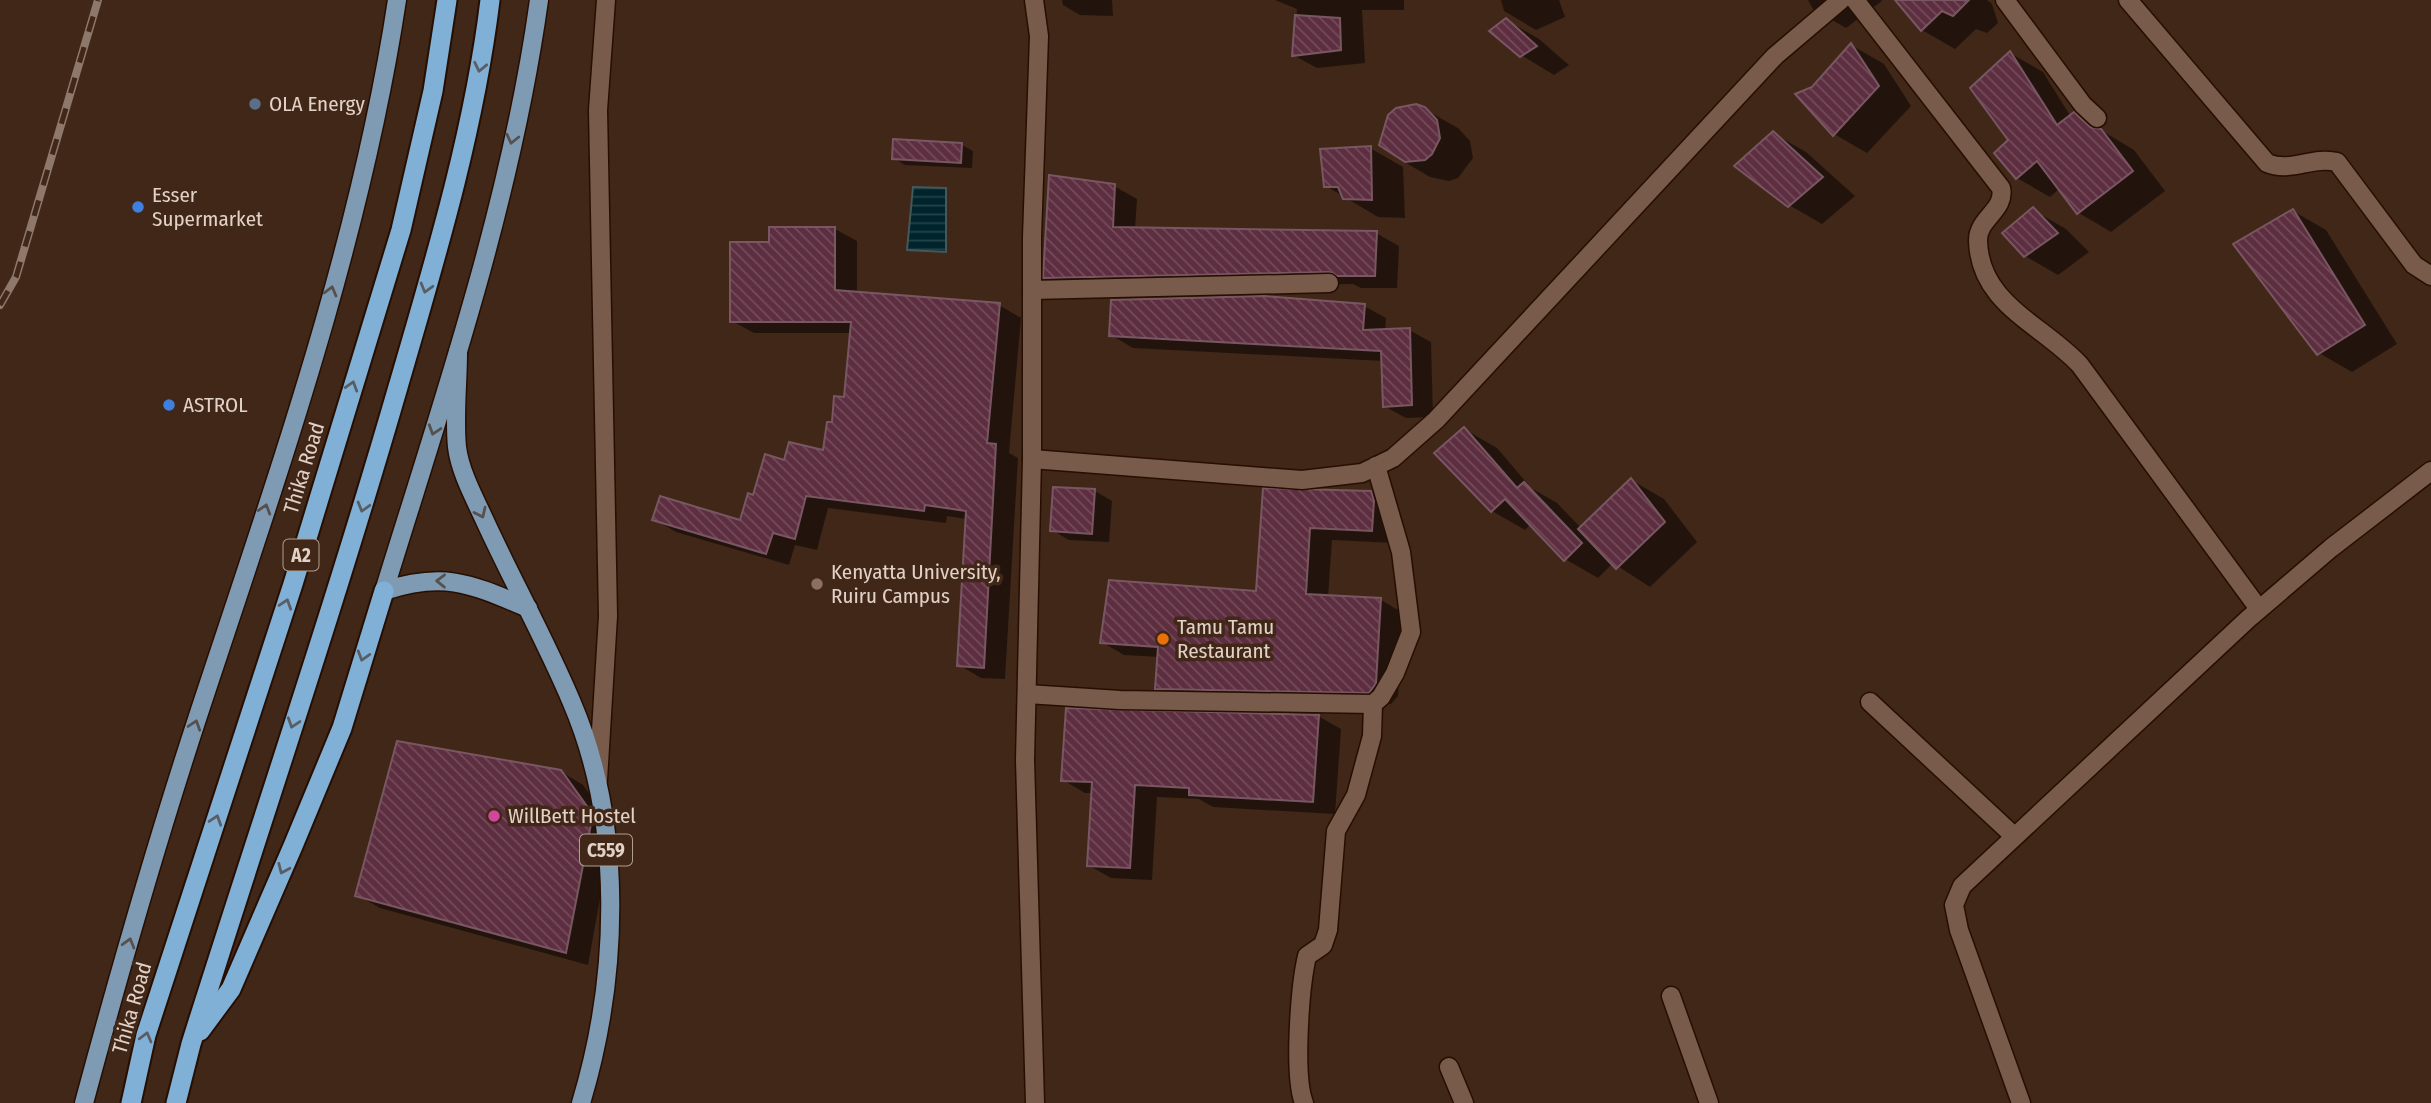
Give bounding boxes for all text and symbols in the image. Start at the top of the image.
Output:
one-way arrow [474,61,489,73]
place label: OLA Energy [269,91,365,117]
marker: OLA Energy [247,96,263,112]
one-way arrow [506,133,520,145]
place label: Esser Supermarket [152,182,263,232]
marker: Esser Supermarket [130,199,146,215]
one-way arrow [420,282,435,294]
one-way arrow [323,285,337,297]
one-way arrow [344,380,359,392]
place label: ASTROL [183,392,248,418]
marker: ASTROL [161,397,177,413]
street label: Thika Road [278,419,330,517]
one-way arrow [427,423,442,435]
one-way arrow [357,501,372,513]
one-way arrow [257,503,272,515]
one-way arrow [473,506,487,518]
road number: A2 [284,540,318,570]
place label: Kenyatta University, Ruiru Campus [831,559,1001,609]
one-way arrow [435,573,445,589]
marker: Kenyatta University, Ruiru Campus [809,576,825,592]
one-way arrow [278,598,292,610]
place label: Tamu Tamu Restaurant [1177,614,1274,664]
marker: Tamu Tamu Restaurant [1155,631,1171,647]
one-way arrow [357,650,372,662]
one-way arrow [287,717,301,729]
one-way arrow [187,720,201,732]
place label: WillBett Hostel [508,803,636,829]
marker: WillBett Hostel [486,808,502,824]
one-way arrow [208,814,222,827]
road number: C559 [580,834,632,866]
one-way arrow [278,862,292,874]
one-way arrow [120,937,135,949]
street label: Thika Road [107,959,157,1057]
one-way arrow [138,1031,152,1043]

